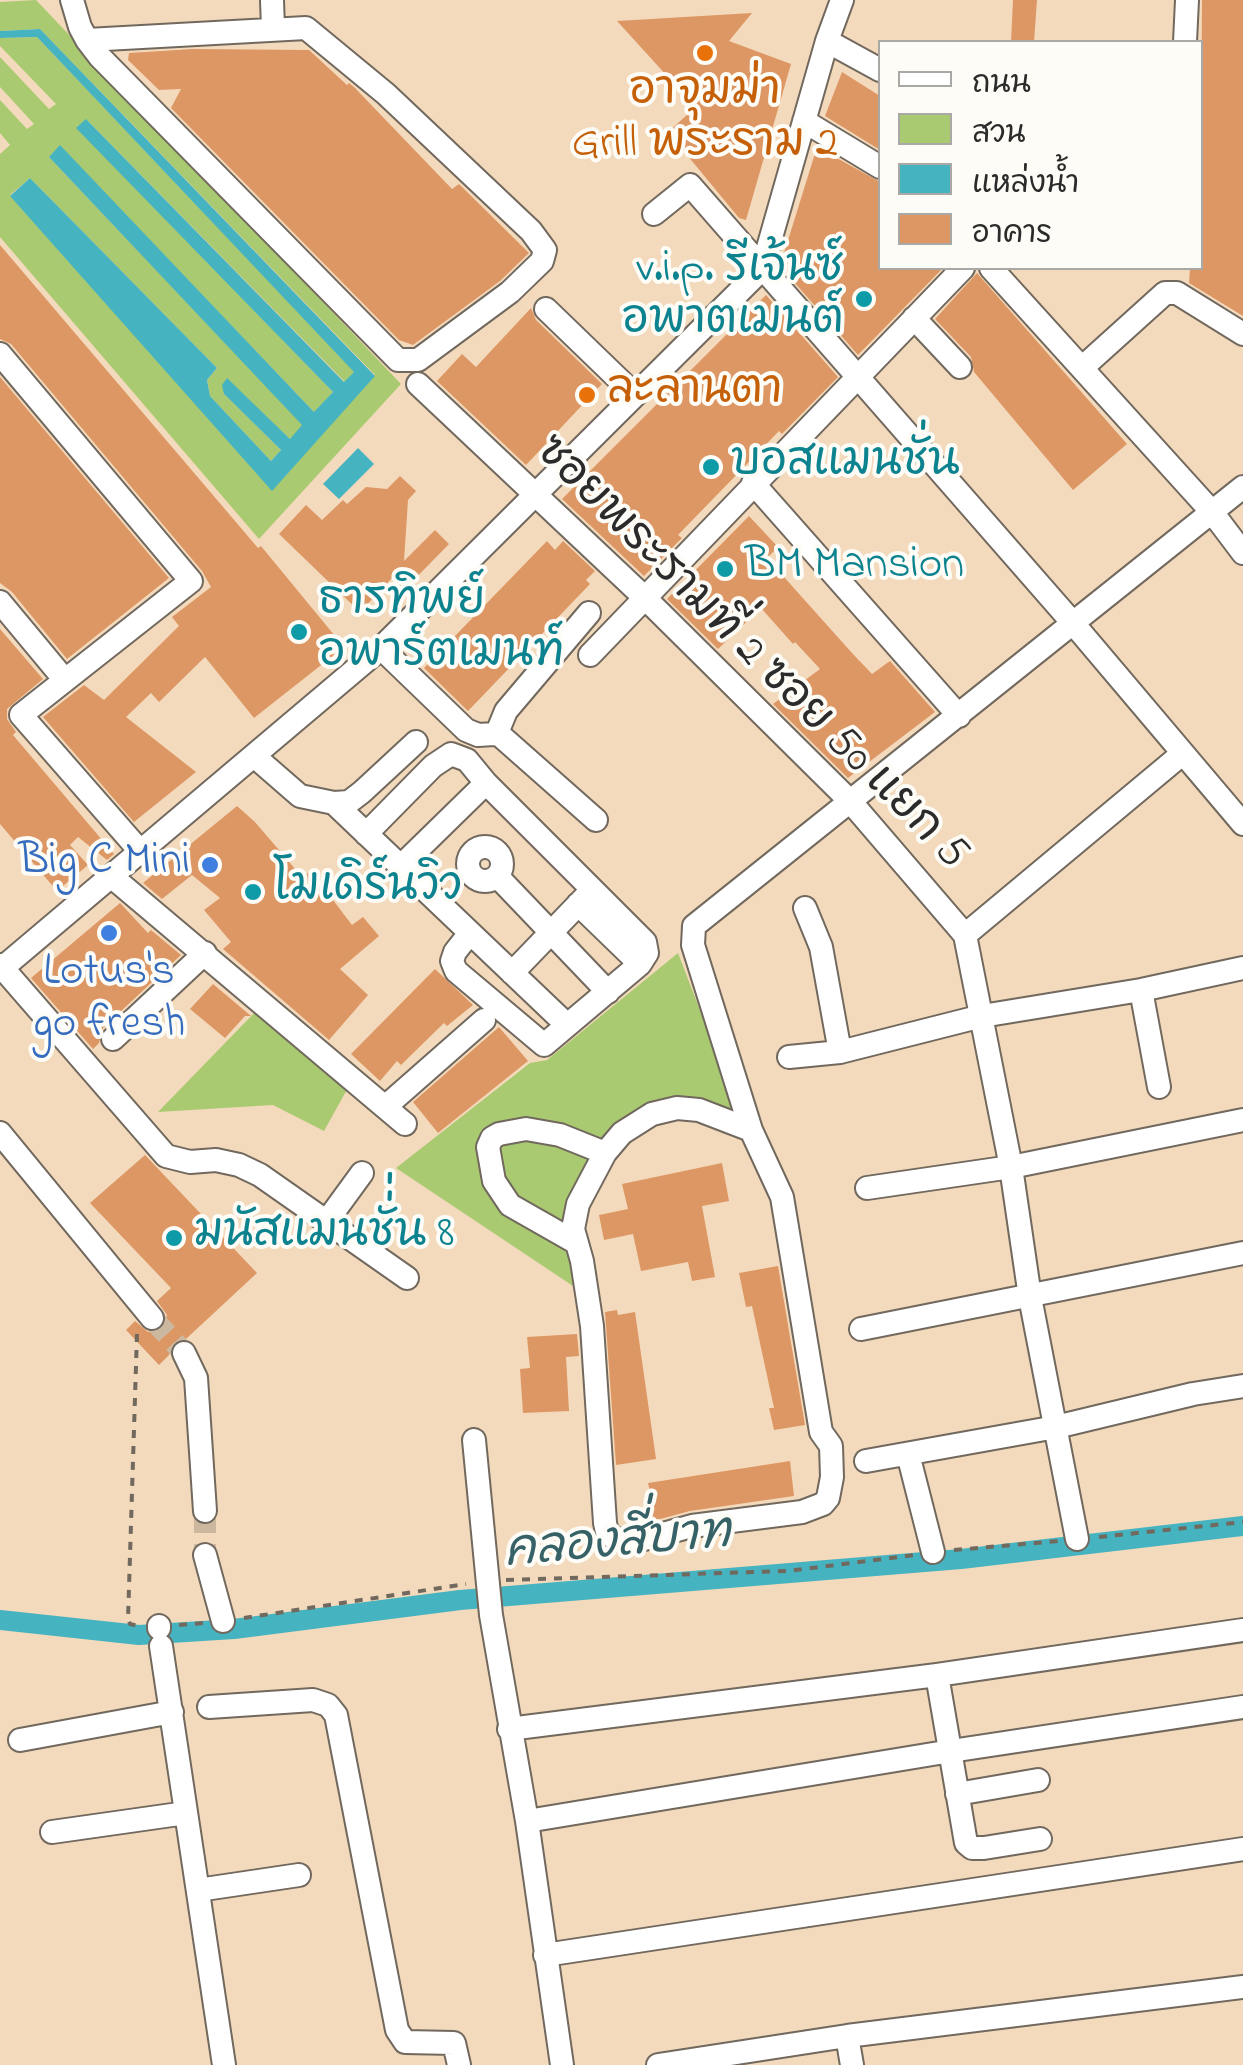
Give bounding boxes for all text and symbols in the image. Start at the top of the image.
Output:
legend [878,40,1203,270]
marker: อาจุมม่า Grill พระราม 2 [694,42,716,64]
text: ถนน [972,63,1031,107]
place label: อาจุมม่า Grill พระราม 2 [572,69,838,175]
text: สวน [972,113,1026,157]
text: แหล่งน้ำ [972,163,1079,207]
text: อาคาร [972,213,1052,257]
place label: v.i.p. รีเจ้นซ์ อพาตเมนต์ [622,246,844,352]
marker: v.i.p. รีเจ้นซ์ อพาตเมนต์ [853,288,875,310]
place label: ละลานตา [607,368,782,422]
marker: ละลานตา [576,384,598,406]
street label: ซอยพระรามที่ 2 ซอย 50 แยก 5 [521,427,977,883]
place label: บอสแมนชั่น [731,440,960,494]
marker: บอสแมนชั่น [700,456,722,478]
place label: BM Mansion [745,542,964,596]
marker: BM Mansion [714,558,736,580]
place label: ธารทิพย์ อพาร์ตเมนท์ [319,579,565,685]
marker: ธารทิพย์ อพาร์ตเมนท์ [288,621,310,643]
place label: Big C Mini [18,838,190,892]
marker: Big C Mini [199,854,221,876]
place label: โมเดิร์นวิว [273,865,462,919]
marker: โมเดิร์นวิว [242,881,264,903]
marker: Lotus's go fresh [98,922,120,944]
place label: Lotus's go fresh [33,949,185,1055]
place label: มนัสแมนชั่่น 8 [194,1211,454,1265]
marker: มนัสแมนชั่่น 8 [163,1227,185,1249]
water label: คลองสี่บาท [502,1508,734,1586]

